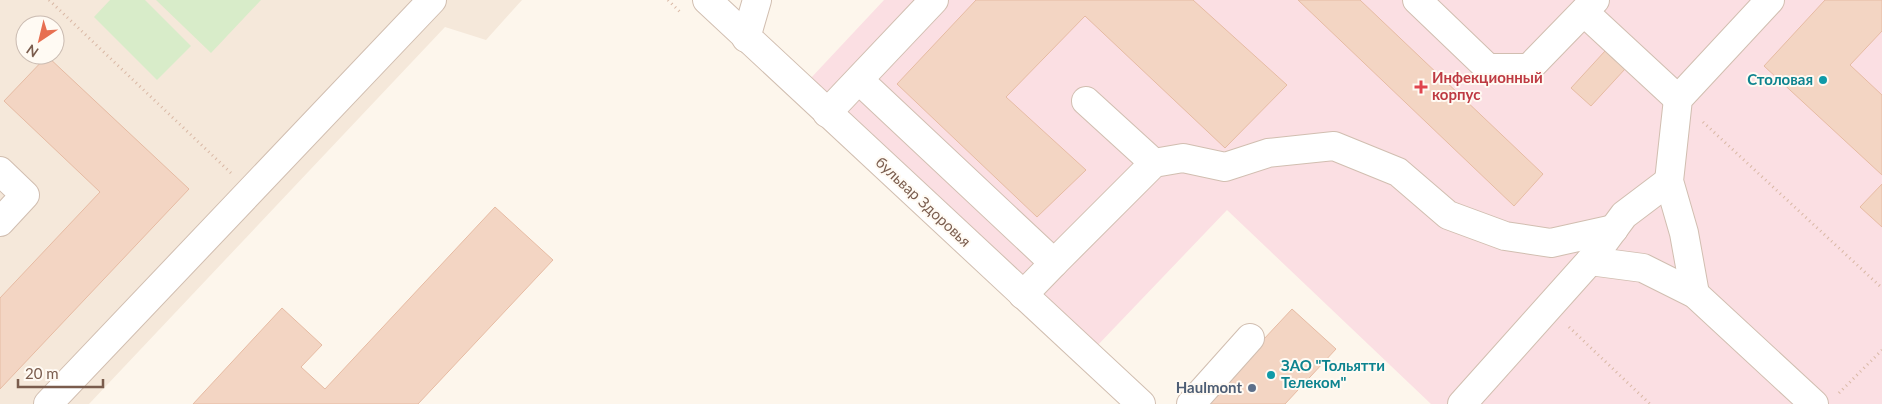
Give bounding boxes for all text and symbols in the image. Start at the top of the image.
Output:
north arrow [15,15,65,65]
text: N [23,41,42,61]
place label: Инфекционный корпус [1432,68,1543,103]
place label: Столовая [1747,70,1813,88]
marker: Столовая [1817,74,1829,86]
marker: Инфекционный корпус [1414,80,1428,94]
street label: бульвар Здоровья [872,153,975,250]
scale bar [18,356,102,388]
place label: ЗАО "Тольятти Телеком" [1281,356,1385,391]
text: 20 m [25,364,59,382]
marker: ЗАО "Тольятти Телеком" [1265,369,1277,381]
place label: Haulmont [1176,378,1242,396]
marker: Haulmont [1246,382,1258,394]

